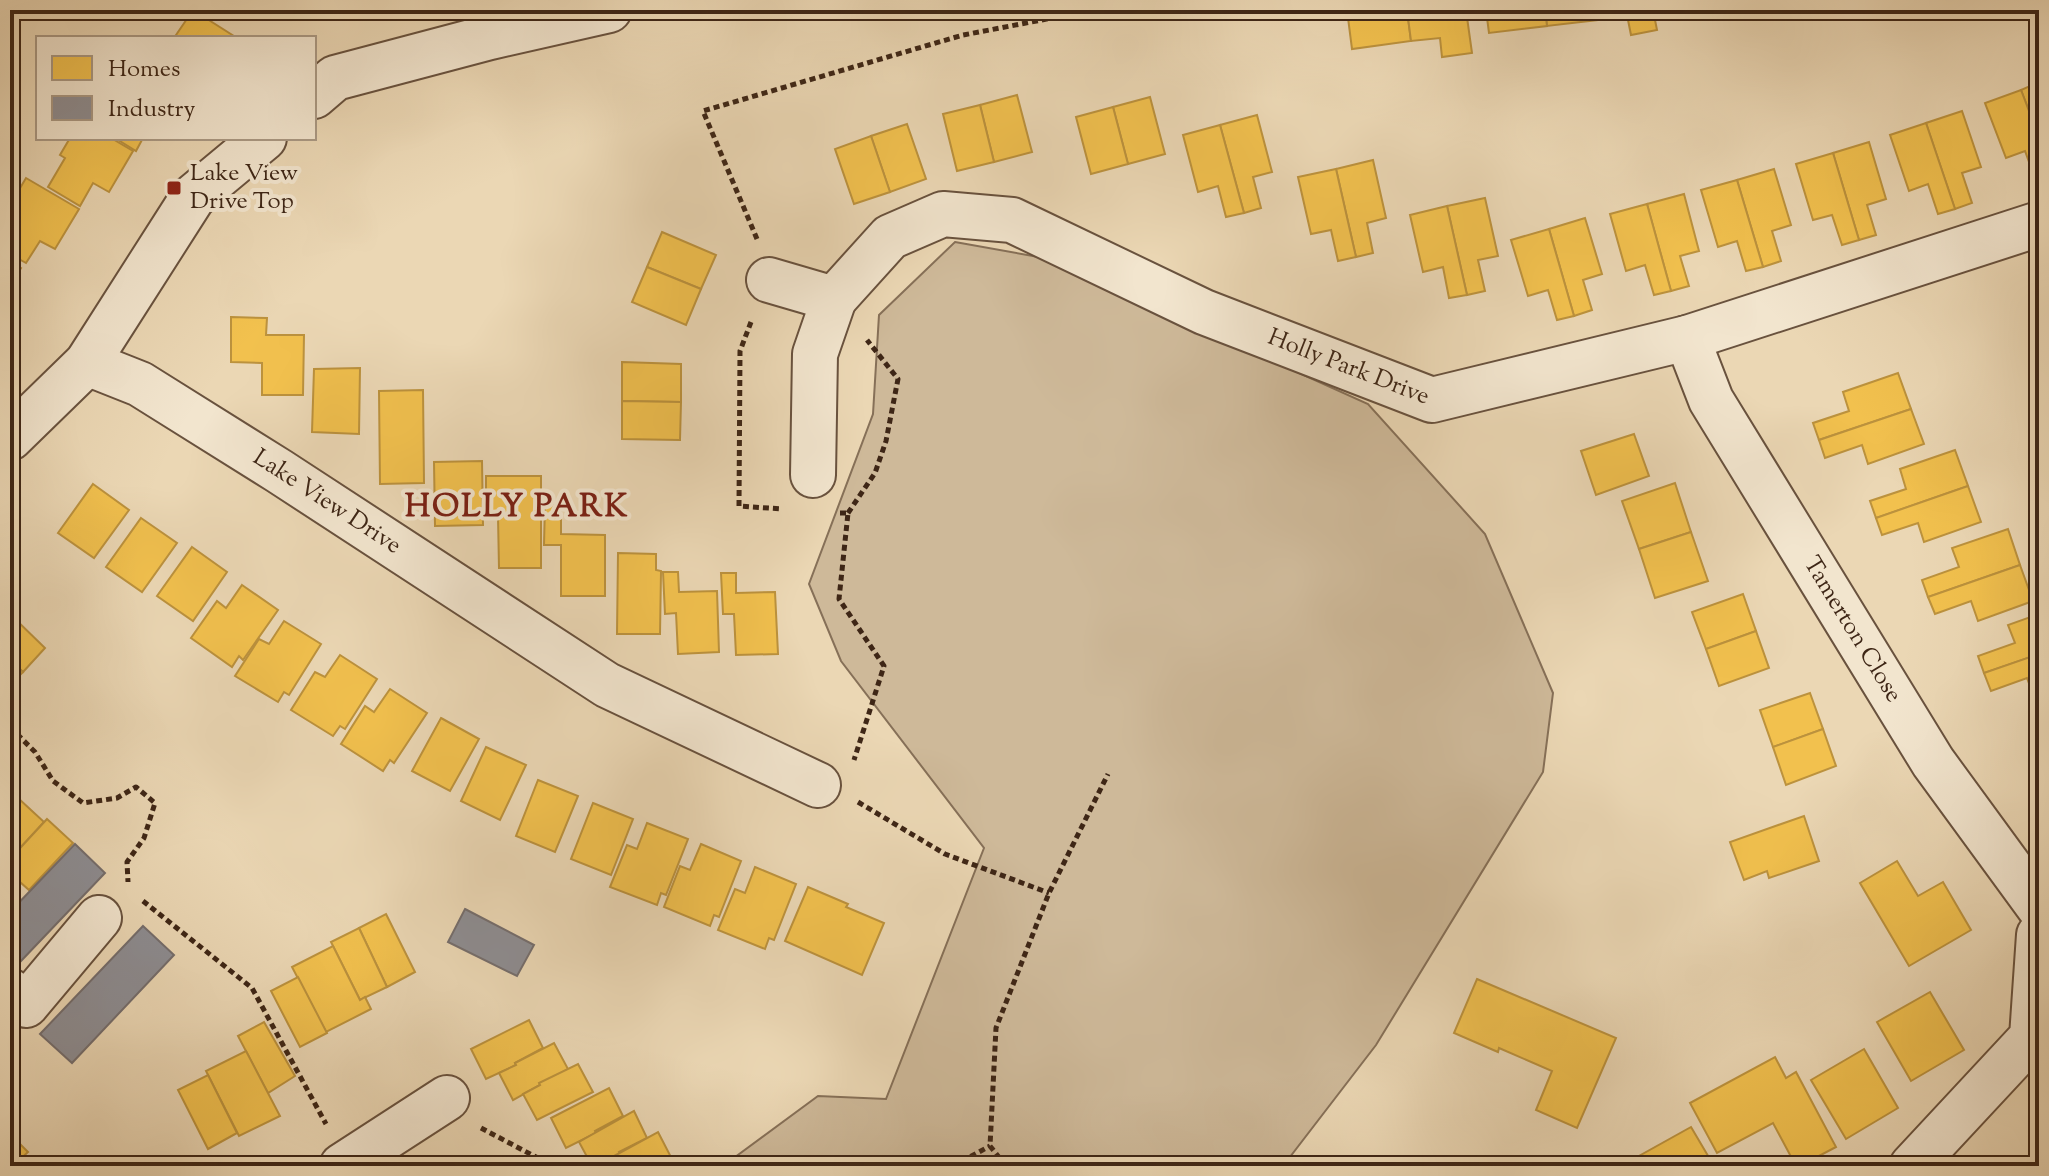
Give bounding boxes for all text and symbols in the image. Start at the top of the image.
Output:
legend [36,36,316,140]
text: Homes [108,53,180,87]
text: Industry [108,93,196,127]
place label: Lake View Drive Top [190,157,298,219]
marker: Lake View Drive Top [165,179,183,197]
street label: Holly Park Drive [1262,321,1434,414]
street label: Lake View Drive [246,442,408,563]
district label: HOLLY PARK [405,485,629,531]
street label: Tamerton Close [1794,550,1910,709]

